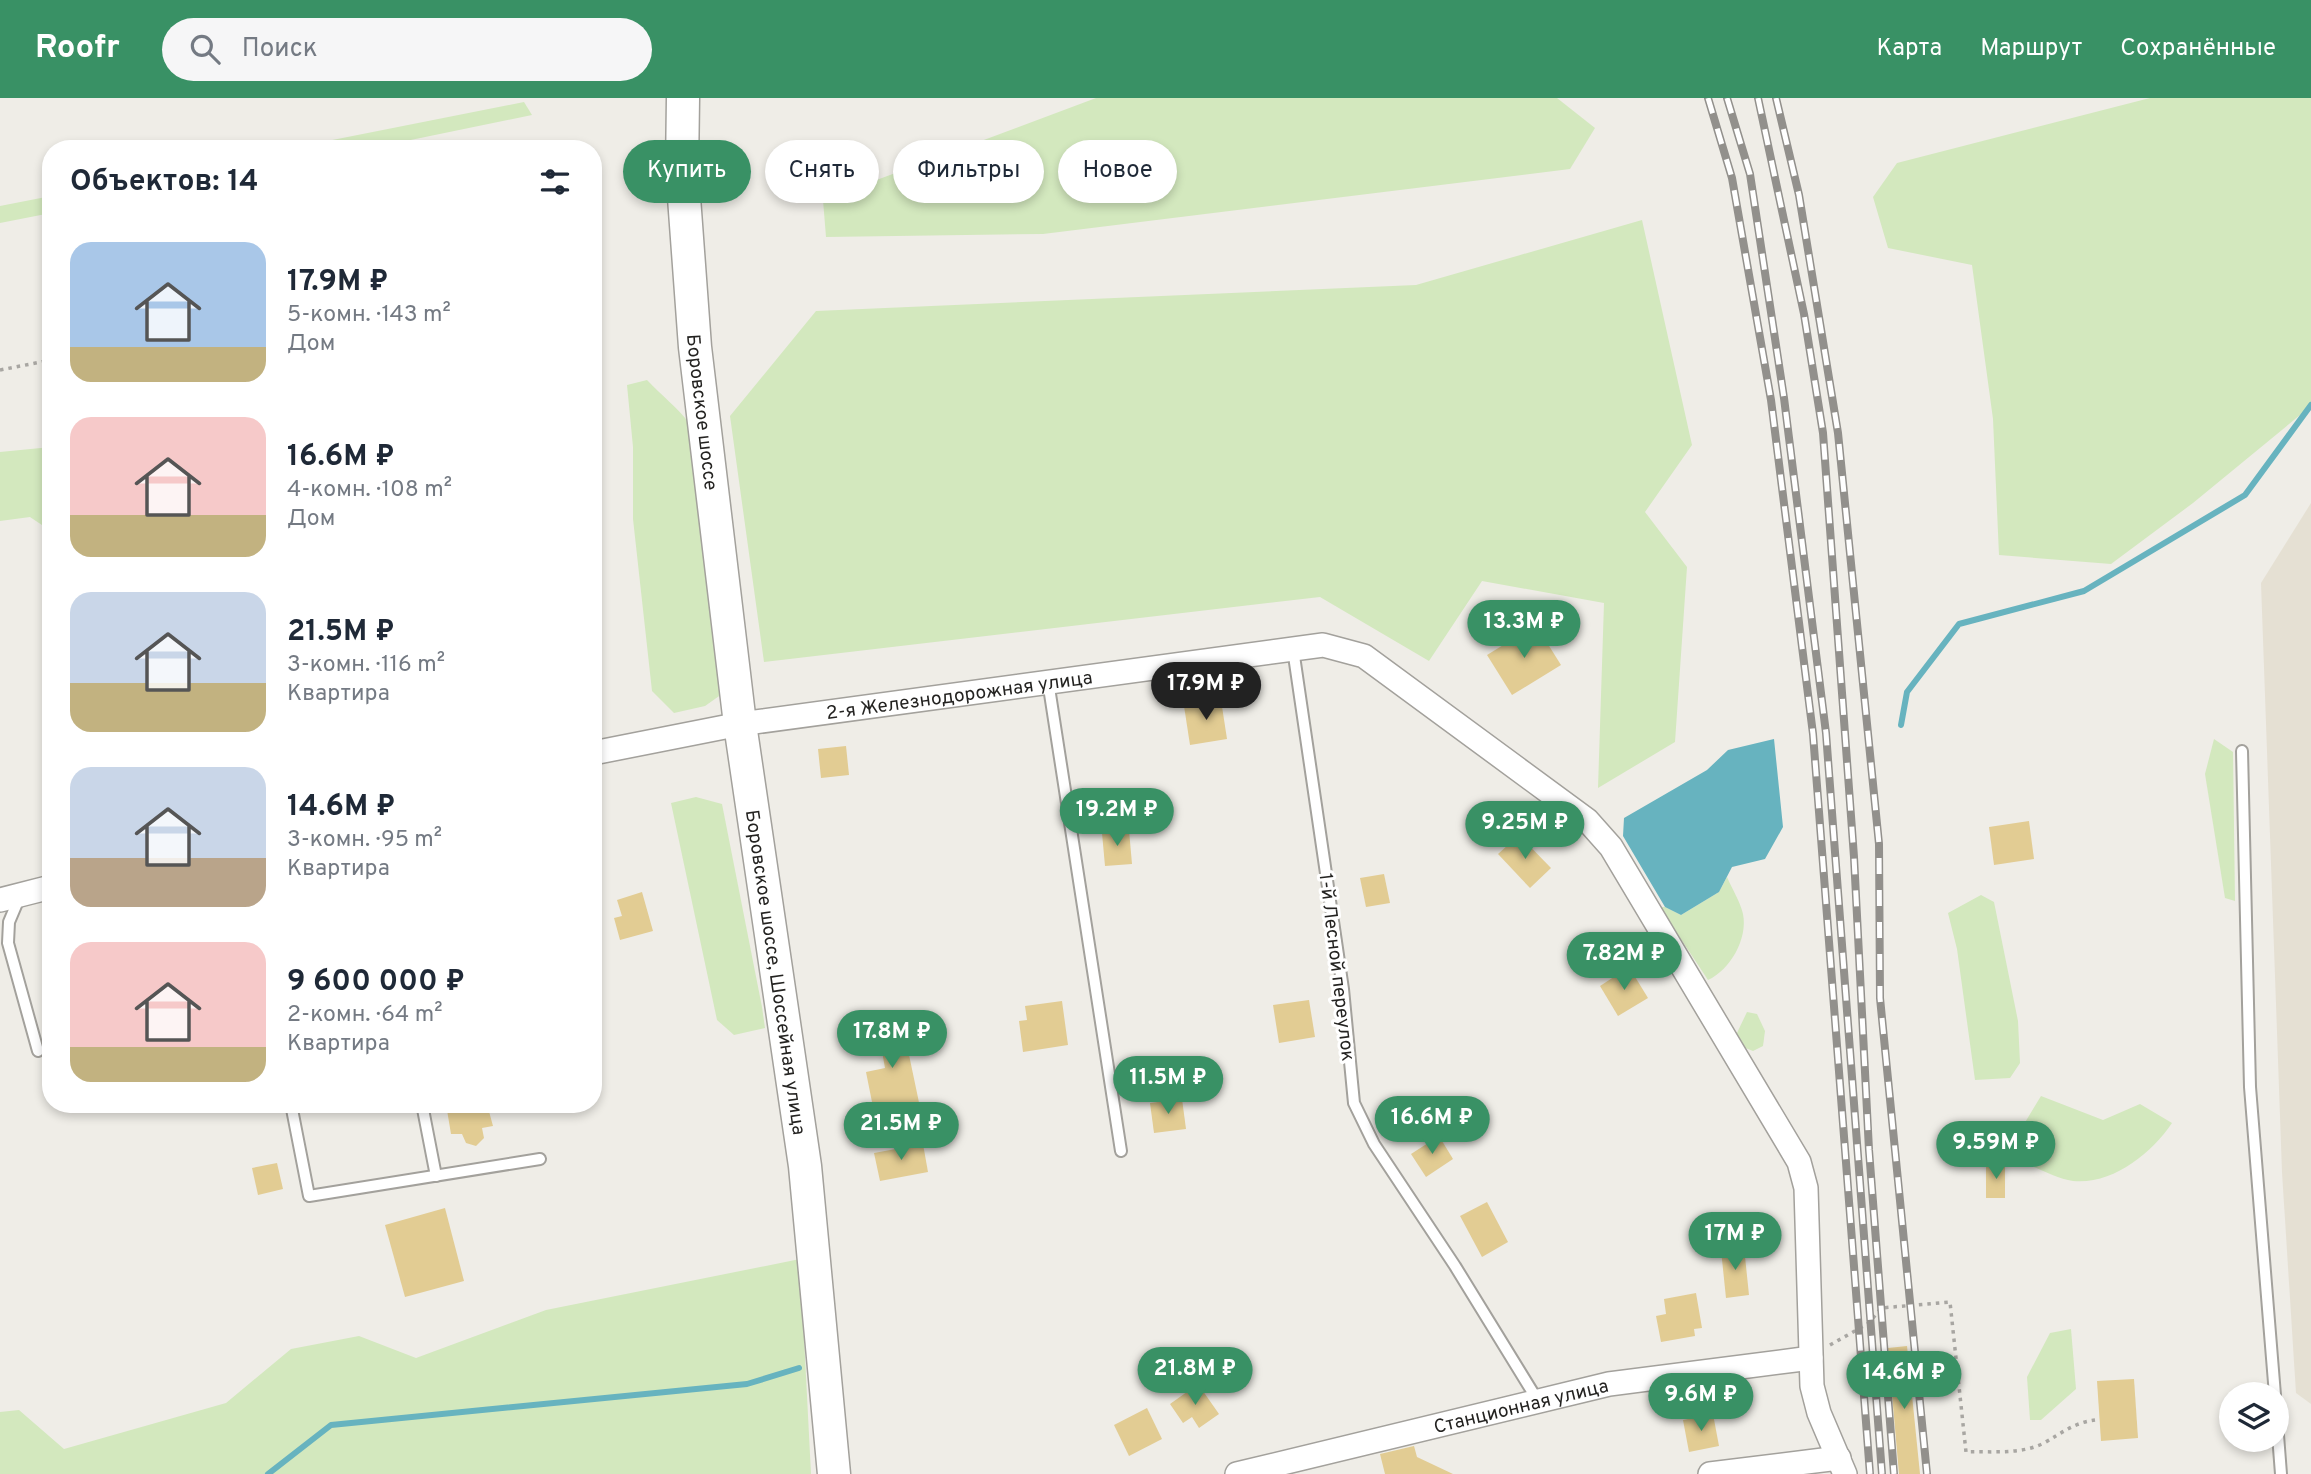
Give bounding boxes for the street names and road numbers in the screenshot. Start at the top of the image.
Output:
street label: Боровское шоссе [680,333,722,492]
street label: 2-я Железнодорожная улица [825,666,1094,726]
street label: Боровское шоссе, Шоссейная улица [739,808,810,1137]
street label: 1-й Лесной переулок [1313,872,1359,1063]
street label: Станционная улица [1432,1375,1611,1440]

